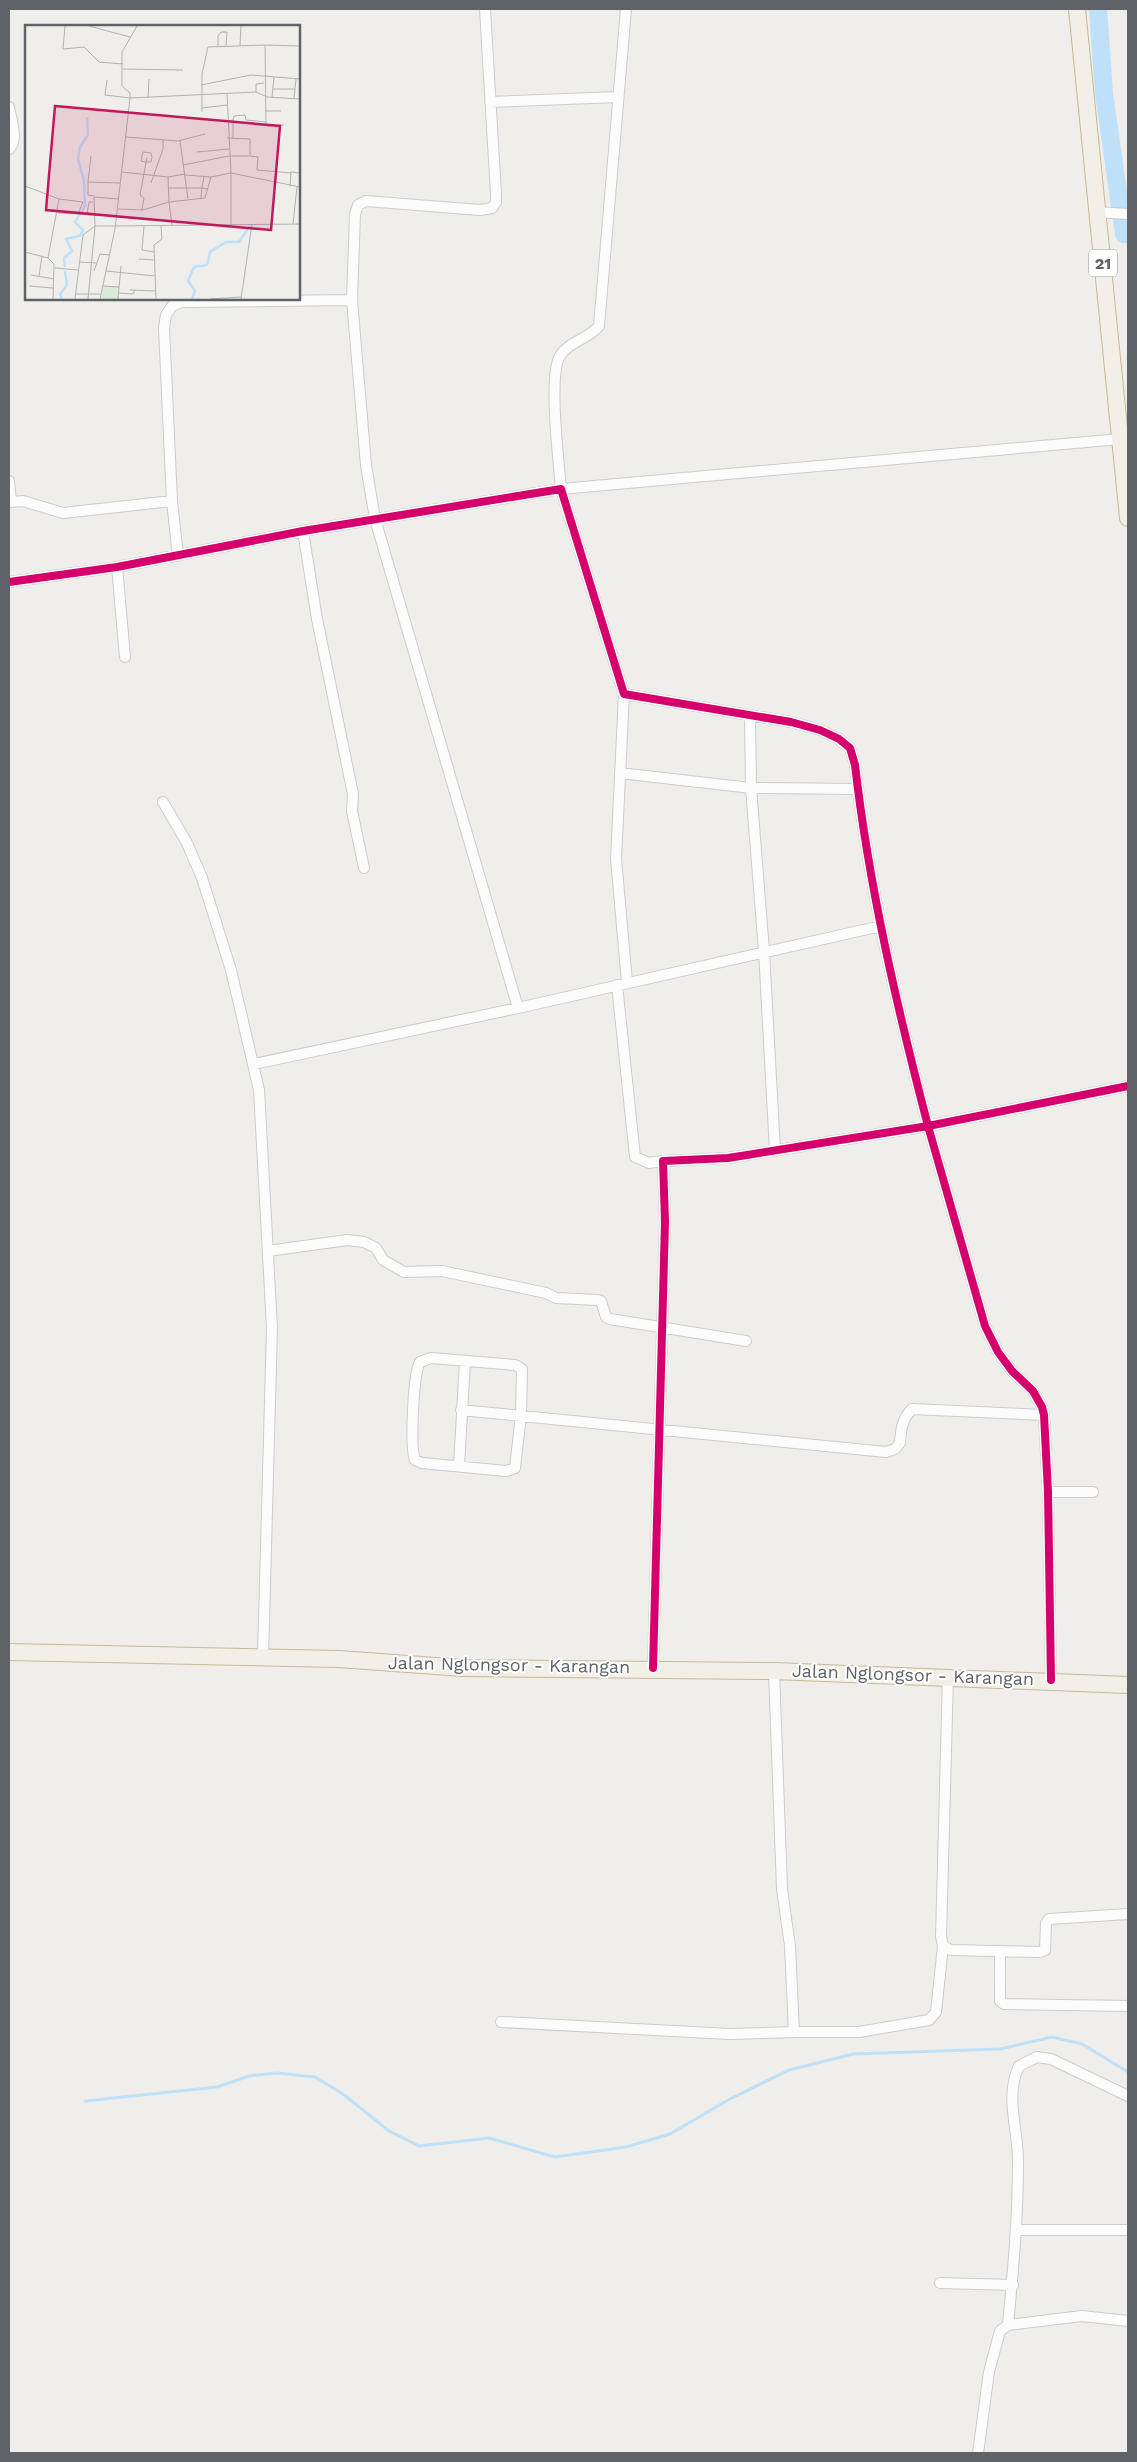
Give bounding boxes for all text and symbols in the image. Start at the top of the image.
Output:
inset map [25,25,300,300]
road number: 21 [1089,250,1117,276]
street label: Jalan Nglongsor - Karangan [388,1652,630,1677]
street label: Jalan Nglongsor - Karangan [792,1660,1035,1689]

